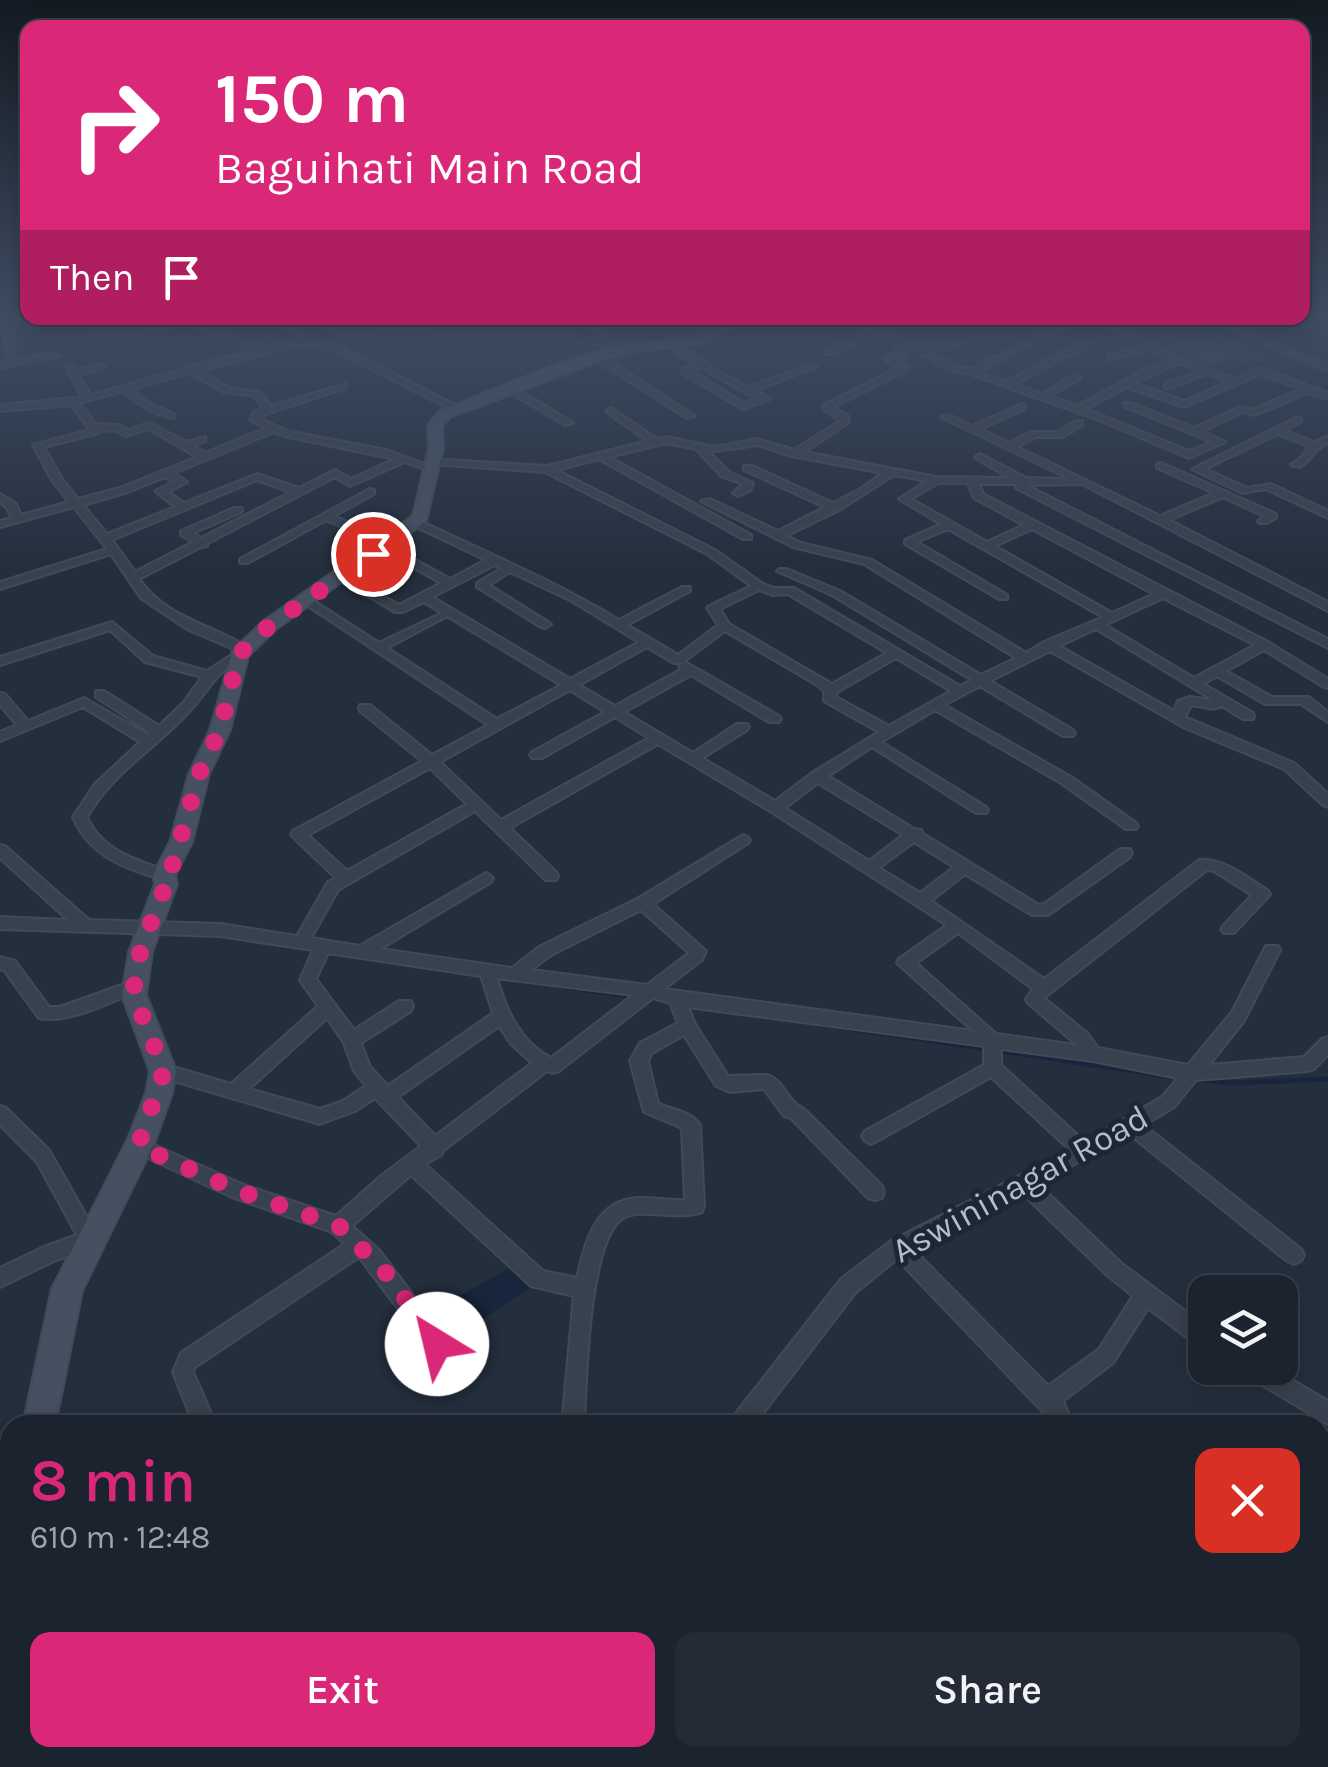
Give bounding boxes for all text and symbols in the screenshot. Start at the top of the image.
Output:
text: 150 m [215,58,409,140]
icon: right [50,60,180,190]
text: Baguihati Main Road [215,142,644,194]
icon: arrive [154,250,209,305]
text: Then [50,255,134,300]
pin [331,512,416,597]
icon: arrive [346,527,401,582]
street label: Aswininagar Road [885,1097,1155,1271]
map controls [1188,1275,1298,1385]
button: layers [1188,1275,1298,1385]
position arrow [385,1292,489,1396]
text: 8 min [30,1446,196,1516]
button: close [1195,1448,1300,1553]
text: 610 m · 12:48 [30,1519,210,1556]
button: Exit [30,1632,655,1747]
button: Share [675,1632,1300,1747]

